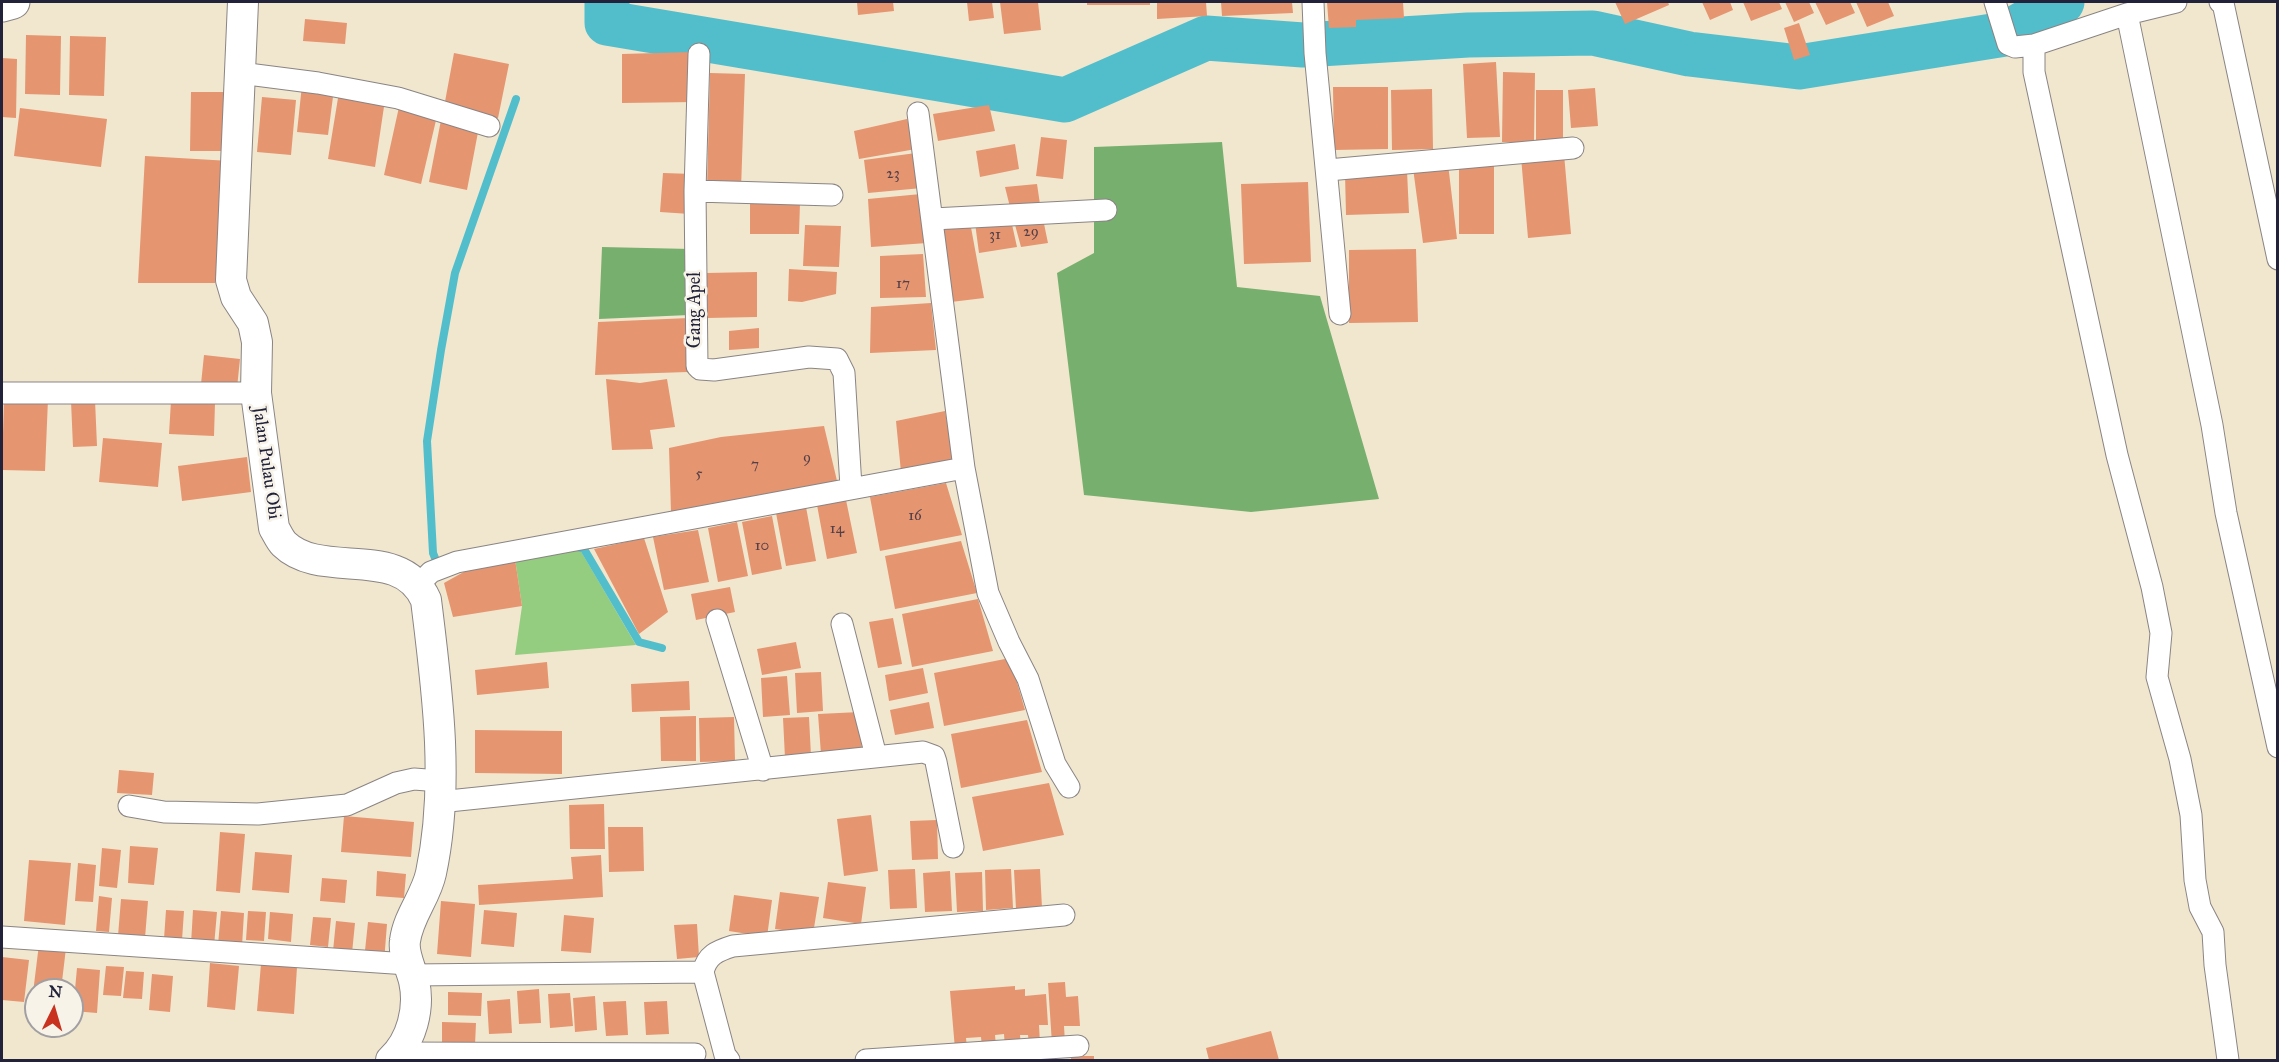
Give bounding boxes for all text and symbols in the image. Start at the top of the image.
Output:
house number: 23 [886,165,900,183]
house number: 29 [1023,223,1039,241]
house number: 31 [989,226,1001,244]
street label: Gang Apel [685,272,707,348]
house number: 17 [896,275,910,293]
street label: Jalan Pulau Obi [247,405,285,521]
house number: 9 [803,449,811,467]
house number: 7 [751,456,759,474]
house number: 5 [696,465,702,483]
house number: 16 [908,507,922,525]
house number: 14 [830,520,844,538]
house number: 10 [755,537,769,555]
north arrow [24,978,84,1038]
text: N [48,982,63,1002]

